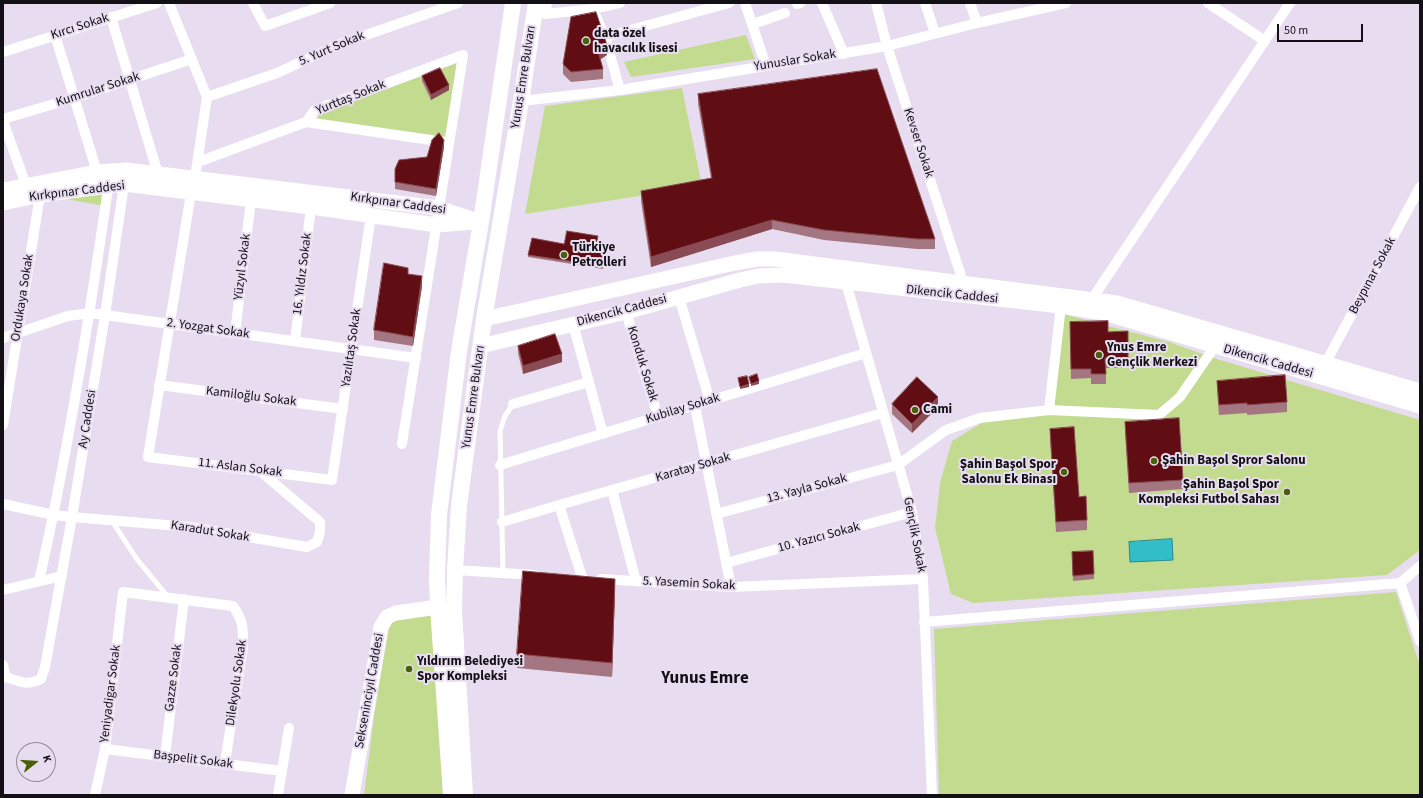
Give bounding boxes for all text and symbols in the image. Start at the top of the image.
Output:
street label: Kırcı Sokak [49,10,111,44]
scale bar [1279,16,1365,42]
text: 50 m [1284,22,1308,39]
street label: Yunus Emre Bulvarı [508,24,540,130]
place label: data özel havacılık lisesi [594,26,678,57]
street label: 5. Yurt Sokak [297,28,367,70]
marker: data özel havacılık lisesi [581,36,591,46]
street label: Yunuslar Sokak [753,47,837,75]
street label: Kumrular Sokak [54,69,142,111]
street label: Yurttaş Sokak [314,77,388,119]
street label: Kevser Sokak [899,106,937,180]
street label: Kırkpınar Caddesi [28,178,126,206]
street label: Kırkpınar Caddesi [349,190,447,218]
street label: 16. Yıldız Sokak [290,232,316,316]
street label: Yüzyıl Sokak [231,233,255,301]
street label: Beypınar Sokak [1346,235,1400,317]
place label: Türkiye Petrolleri [572,240,626,271]
marker: Türkiye Petrolleri [559,250,569,260]
street label: Ordukaya Sokak [8,253,38,343]
street label: Dikencik Caddesi [905,282,999,308]
street label: Dikencik Caddesi [575,291,669,331]
street label: Yazılıtaş Sokak [339,308,365,388]
street label: 2. Yozgat Sokak [166,315,250,343]
street label: Konduk Sokak [623,324,661,404]
place label: Ynus Emre Gençlik Merkezi [1107,340,1197,371]
street label: Dikencik Caddesi [1221,342,1315,382]
street label: Yunus Emre Bulvarı [459,344,489,450]
marker: Ynus Emre Gençlik Merkezi [1094,350,1104,360]
street label: Kamiloğlu Sokak [205,384,297,410]
street label: Ay Caddesi [76,389,100,449]
street label: Kubilay Sokak [644,390,722,428]
place label: Cami [923,402,952,418]
marker: Cami [910,405,920,415]
street label: Karatay Sokak [654,450,732,486]
place label: Şahin Başol Spror Salonu [1162,453,1306,469]
street label: 11. Aslan Sokak [197,455,283,481]
marker: Şahin Başol Spror Salonu [1149,456,1159,466]
place label: Şahin Başol Spor Salonu Ek Binası [960,457,1056,488]
marker: Şahin Başol Spor Salonu Ek Binası [1059,467,1069,477]
street label: 13. Yayla Sokak [765,471,849,507]
place label: Şahin Başol Spor Kompleksi Futbol Sahası [1138,477,1279,508]
marker: Şahin Başol Spor Kompleksi Futbol Sahası [1282,487,1292,497]
street label: Gençlik Sokak [899,496,929,574]
street label: Karadut Sokak [170,518,250,546]
street label: 10. Yazıcı Sokak [776,520,862,556]
street label: 5. Yasemin Sokak [642,574,736,594]
street label: Sekseninciyıl Caddesi [352,632,388,750]
street label: Dilekyolu Sokak [223,639,251,727]
street label: Gazze Sokak [162,643,186,713]
street label: Yeniyadigar Sokak [97,644,125,744]
place label: Yıldırım Belediyesi Spor Kompleksi [417,654,523,685]
marker: Yıldırım Belediyesi Spor Kompleksi [404,664,414,674]
district label: Yunus Emre [661,669,749,689]
north arrow [16,742,56,782]
street label: Başpelit Sokak [152,747,234,773]
text: K [39,753,55,764]

